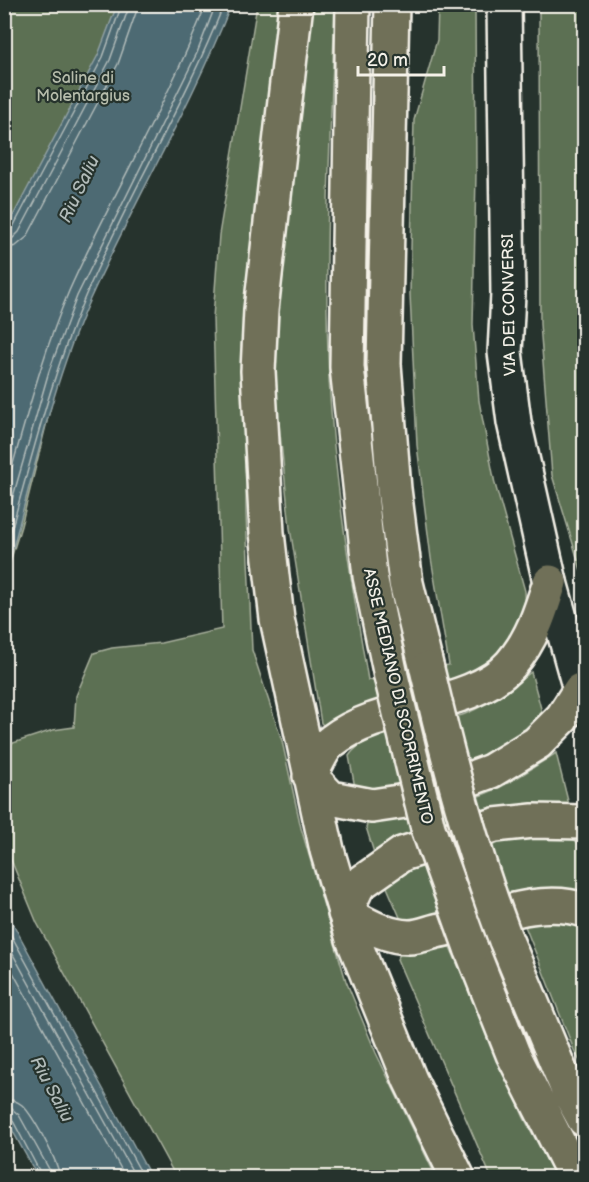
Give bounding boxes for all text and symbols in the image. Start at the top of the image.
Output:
scale bar [358,39,444,77]
text: 20 m [367,50,408,71]
park label: Saline di Molentargius [36,69,130,106]
water label: Riu Saliu [55,152,104,226]
street label: VIA DEI CONVERSI [499,234,520,376]
street label: ASSE MEDIANO DI SCORRIMENTO [359,567,436,826]
water label: Riu Saliu [26,1053,78,1126]

